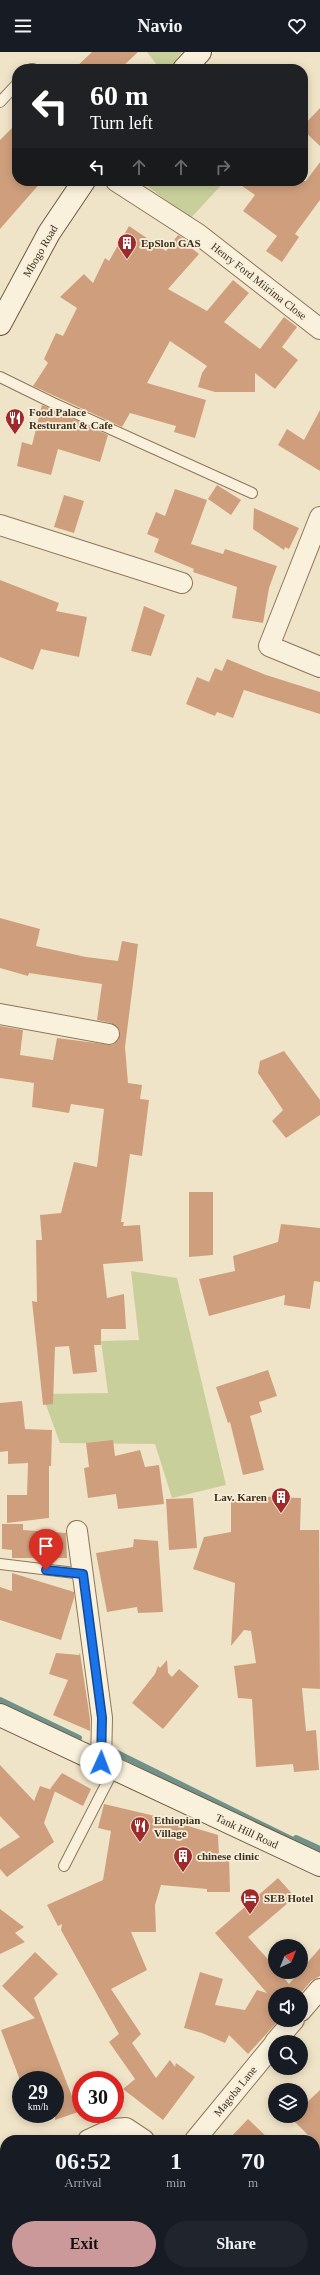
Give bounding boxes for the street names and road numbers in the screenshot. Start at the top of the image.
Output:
street label: Mbogo Road [20,223,60,279]
street label: Henry Ford Miirima Close [209,240,309,322]
street label: Tank Hill Road [214,1811,281,1851]
street label: Magoba Lane [211,2064,259,2118]

